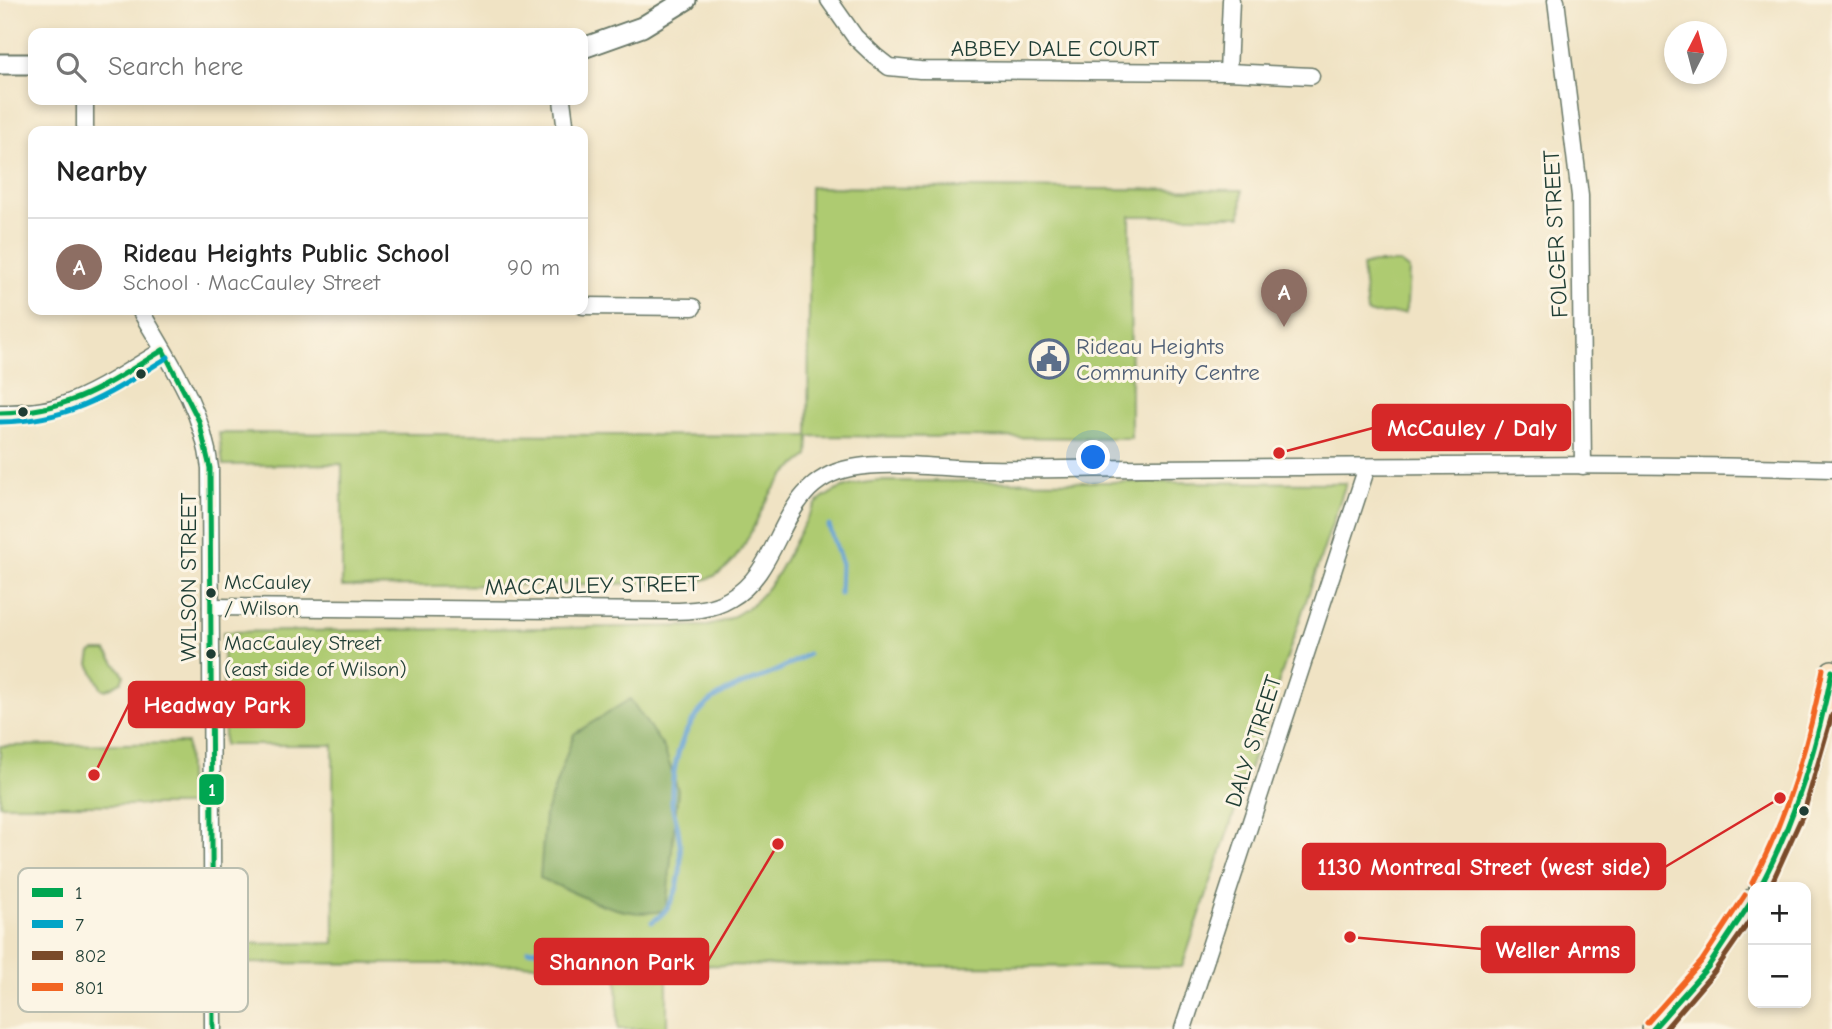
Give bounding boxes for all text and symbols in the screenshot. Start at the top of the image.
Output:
north arrow [1664,21,1727,84]
search box [28,28,588,105]
street label: ABBEY DALE COURT [951,35,1159,62]
icon: search [52,48,90,86]
text: Search here [108,52,243,82]
street label: FOLGER STREET [1538,149,1573,319]
text: Nearby [56,154,147,189]
text: Rideau Heights Public School [123,239,450,269]
text: A [73,254,85,281]
text: 90 m [507,254,560,281]
text: School · MacCauley Street [123,269,380,296]
pin: A [1261,269,1307,327]
place label: Rideau Heights Community Centre [1076,333,1260,386]
public building icon: Rideau Heights Community Centre [1028,338,1070,380]
unlabelled marker [134,367,148,381]
unlabelled marker [16,405,30,419]
callout: McCauley / Daly [1373,405,1570,450]
text: McCauley / Daly [1387,414,1557,442]
your location [1076,440,1110,474]
street label: WILSON STREET [175,493,202,661]
place label: McCauley / Wilson [224,570,311,620]
street label: MACCAULEY STREET [484,570,700,601]
marker: McCauley / Wilson [204,586,218,600]
place label: MacCauley Street (east side of Wilson) [224,631,407,681]
marker: MacCauley Street (east side of Wilson) [204,647,218,661]
street label: DALY STREET [1219,672,1287,810]
callout: Headway Park [129,682,304,727]
text: Headway Park [143,691,291,719]
line badge: 1 [198,773,225,806]
text: 1 [208,779,216,801]
unlabelled marker [1797,804,1811,818]
callout: 1130 Montreal Street (west side) [1303,844,1665,889]
text: 1130 Montreal Street (west side) [1317,853,1651,881]
legend [18,868,248,1012]
text: 1 [75,882,83,904]
map controls [1748,882,1811,1008]
button: + [1748,882,1811,945]
text: 7 [75,914,84,936]
callout: Weller Arms [1482,927,1634,972]
text: Weller Arms [1496,936,1620,964]
callout: Shannon Park [535,939,708,984]
text: 802 [75,945,106,967]
button: − [1748,945,1811,1008]
text: Shannon Park [550,948,695,976]
text: 801 [75,977,104,999]

